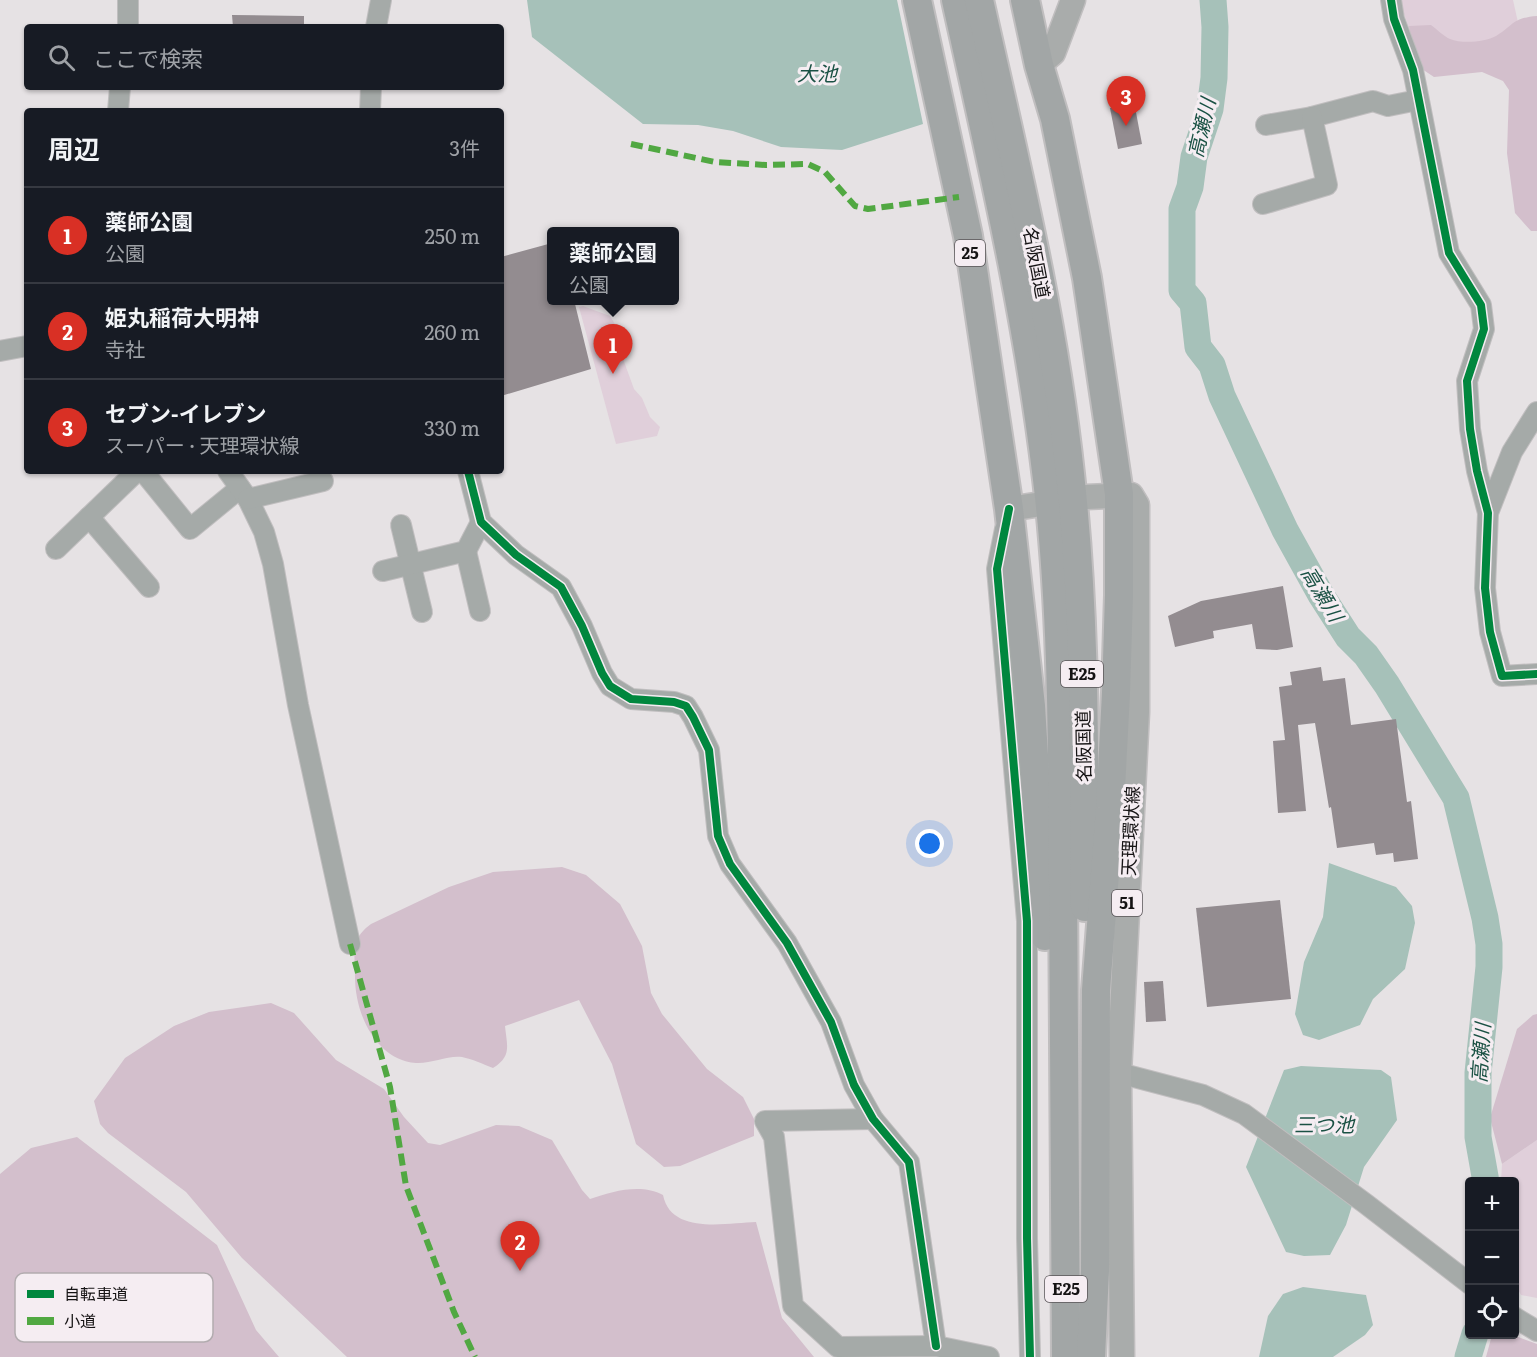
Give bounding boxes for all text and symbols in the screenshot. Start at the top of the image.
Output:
search box [24,24,504,90]
icon: search [45,41,78,74]
text: ここで検索 [93,41,203,74]
water label: 大池 [797,57,839,87]
pin: 3 [1106,76,1146,126]
water label: 高瀬川 [1179,93,1222,160]
text: 周辺 [48,128,100,167]
text: 3件 [449,132,480,162]
text: 薬師公園 [105,204,193,237]
text: 1 [63,220,72,250]
text: 250 m [425,220,480,250]
street label: 名阪国道 [1017,225,1058,301]
popup [547,227,679,305]
text: 薬師公園 [569,235,657,268]
text: 公園 [105,237,145,267]
road number: 25 [955,240,985,266]
text: 公園 [569,268,609,298]
text: 姫丸稲荷大明神 [105,300,259,333]
text: 2 [62,316,73,346]
text: 260 m [424,316,480,346]
pin: 1 [594,324,632,374]
text: 寺社 [105,333,145,363]
text: セブン-イレブン [105,396,266,429]
text: 3 [62,412,73,442]
text: 330 m [424,412,480,442]
text: スーパー · 天理環状線 [105,429,299,459]
water label: 高瀬川 [1295,560,1353,628]
road number: E25 [1061,661,1103,687]
street label: 名阪国道 [1068,710,1097,782]
street label: 天理環状線 [1114,785,1145,877]
your location [915,829,944,858]
road number: 51 [1112,890,1142,916]
water label: 高瀬川 [1462,1020,1496,1084]
water label: 三つ池 [1294,1108,1356,1138]
map controls [1465,1177,1519,1339]
button: + [1465,1177,1519,1231]
pin: 2 [500,1222,540,1271]
button: − [1465,1231,1519,1285]
legend [15,1273,213,1342]
road number: E25 [1045,1276,1087,1302]
text: 自転車道 [64,1281,128,1305]
button: locate [1465,1285,1519,1339]
text: 小道 [64,1308,96,1332]

